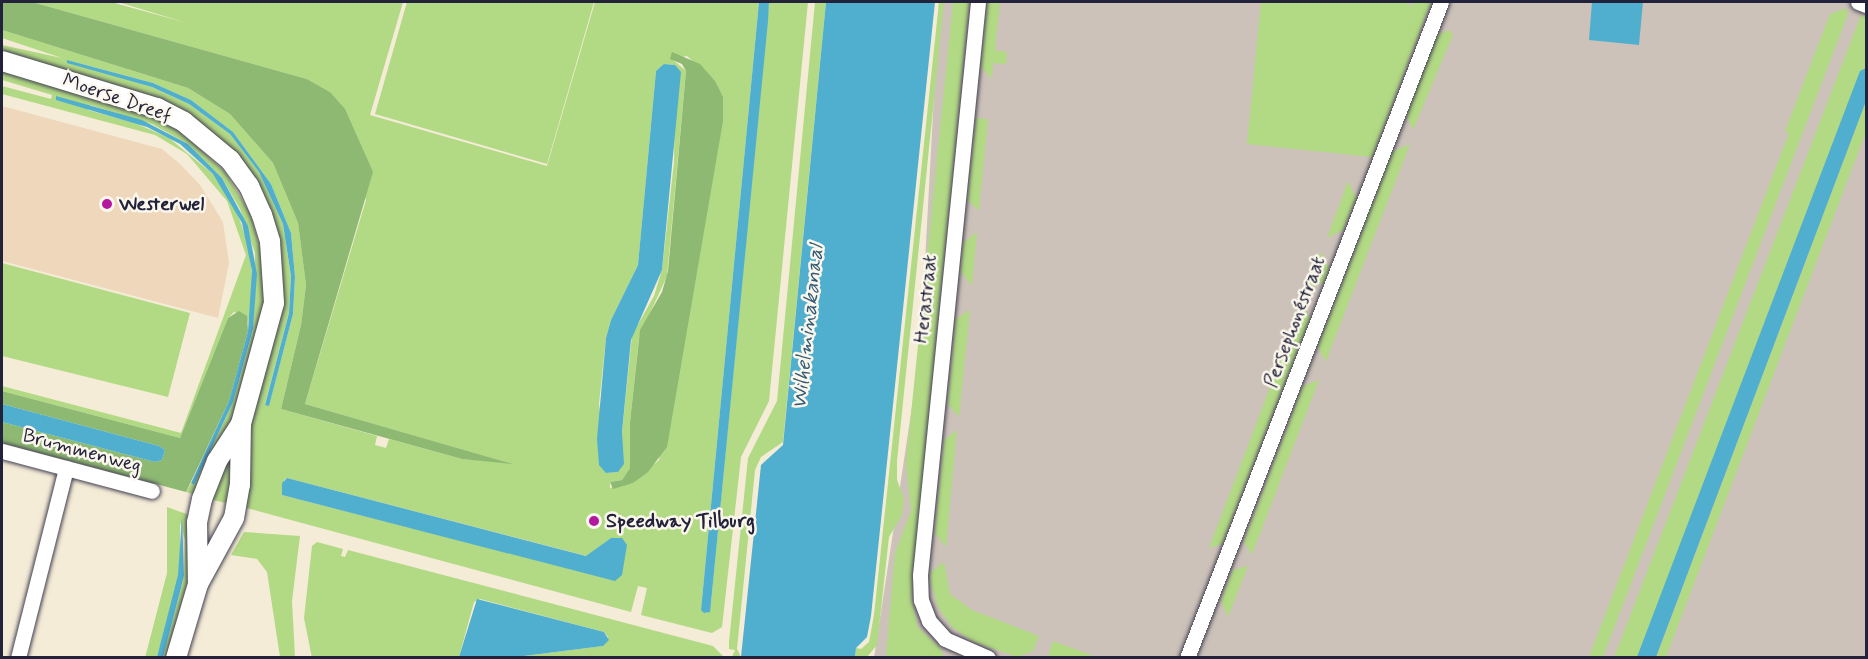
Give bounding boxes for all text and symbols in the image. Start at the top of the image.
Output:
street label: Moerse Dreef [59,68,175,128]
place label: Westerwel [119,192,204,216]
marker: Westerwel [100,197,114,211]
water label: Wilhelminakanaal [787,244,829,410]
street label: Persephonéstraat [1259,253,1331,391]
street label: Herastraat [909,254,943,344]
street label: Brummenweg [20,424,144,478]
place label: Speedway Tilburg [606,509,751,533]
marker: Speedway Tilburg [587,514,601,528]

